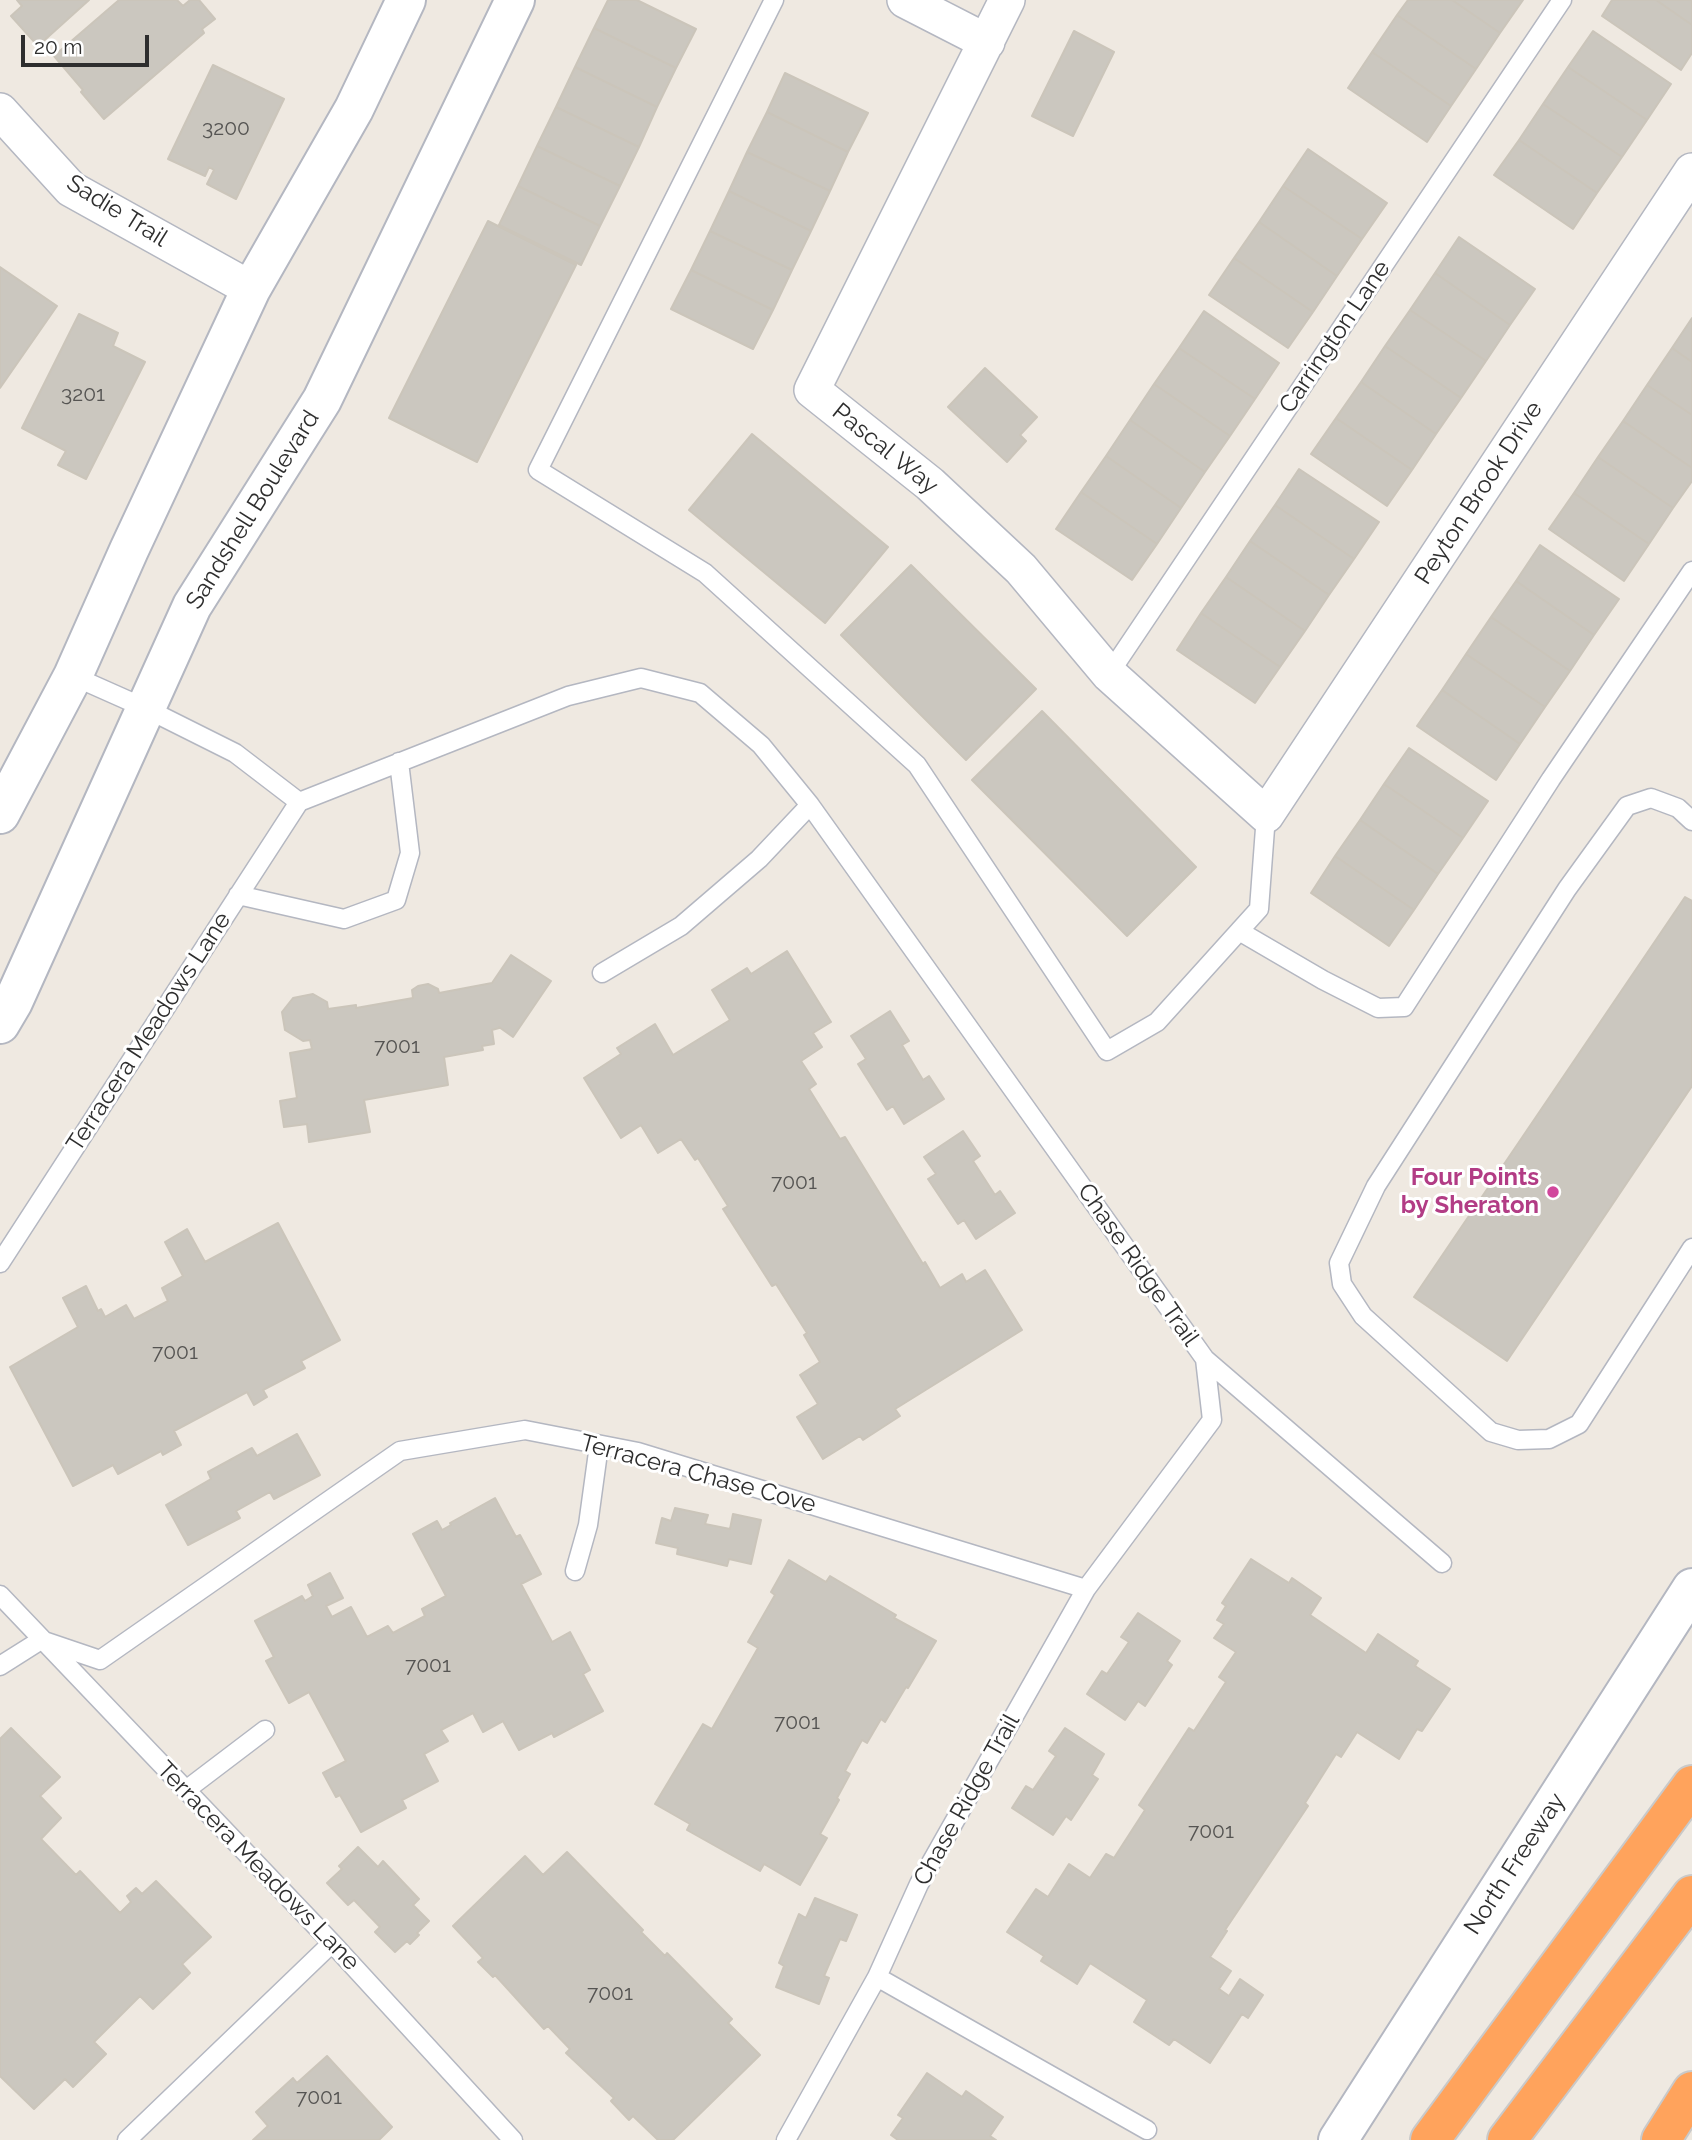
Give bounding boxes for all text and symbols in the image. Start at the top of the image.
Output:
scale bar [24,21,152,65]
text: 20 m [34,34,82,59]
house number: 3200 [202,116,250,142]
street label: Sadie Trail [61,169,173,253]
street label: Carrington Lane [1273,255,1397,419]
house number: 3201 [61,382,105,408]
street label: Peyton Brook Drive [1409,396,1549,590]
street label: Pascal Way [826,398,944,500]
street label: Sandshell Boulevard [180,405,326,615]
street label: Terracera Meadows Lane [61,907,237,1157]
house number: 7001 [374,1034,420,1060]
place label: Four Points by Sheraton [1401,1164,1539,1220]
house number: 7001 [771,1170,817,1196]
street label: Chase Ridge Trail [1071,1178,1205,1352]
marker: Four Points by Sheraton [1545,1184,1561,1200]
house number: 7001 [152,1340,198,1366]
street label: Terracera Chase Cove [577,1429,819,1519]
house number: 7001 [405,1653,451,1679]
street label: Chase Ridge Trail [908,1709,1026,1891]
house number: 7001 [774,1710,820,1736]
street label: Terracera Meadows Lane [151,1755,365,1977]
street label: North Freeway [1458,1788,1572,1940]
house number: 7001 [1188,1819,1234,1845]
house number: 7001 [587,1981,633,2007]
house number: 7001 [296,2085,342,2111]

